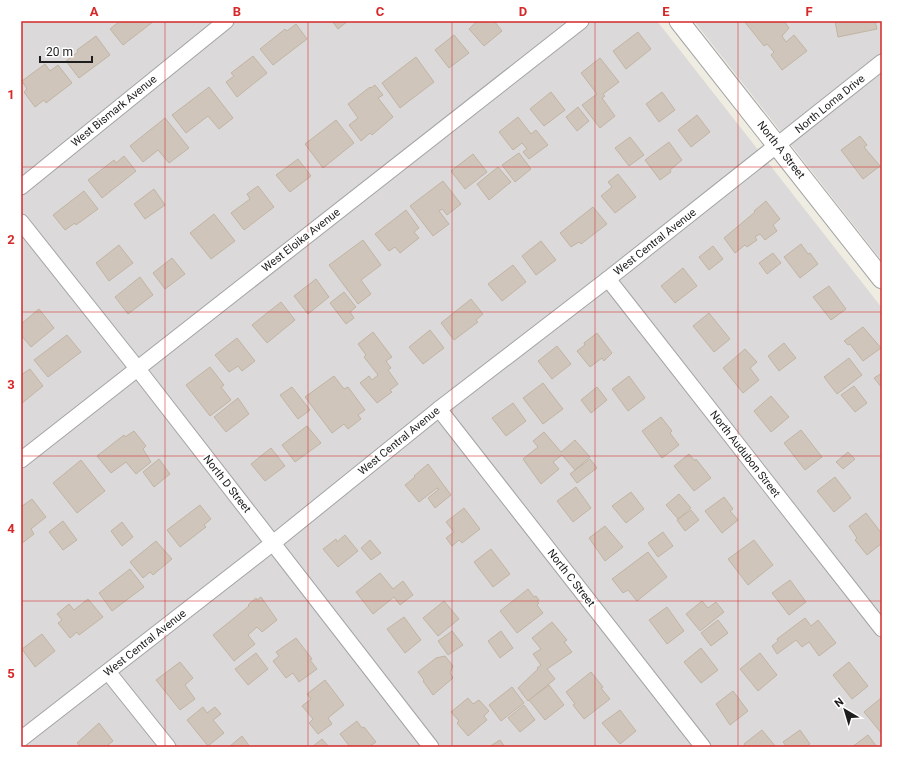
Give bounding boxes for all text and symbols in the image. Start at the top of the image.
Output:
text: A [90,4,99,19]
text: B [233,4,241,19]
text: C [376,4,385,19]
text: D [519,4,527,19]
text: E [662,4,670,19]
text: F [805,4,813,19]
scale bar [40,38,92,64]
text: 20 m [46,45,73,59]
street label: West Bismark Avenue [69,72,160,149]
street label: North Loma Drive [793,72,868,136]
text: 1 [7,87,15,102]
street label: North A Street [755,119,808,182]
street label: West Eloika Avenue [259,205,343,275]
street label: West Central Avenue [611,206,699,278]
text: 2 [7,232,15,247]
text: 3 [7,377,15,392]
street label: West Central Avenue [356,404,442,478]
street label: North Audubon Street [707,408,783,500]
street label: North D Street [200,453,254,516]
text: 4 [7,521,15,536]
street label: North C Street [545,547,598,610]
street label: West Central Avenue [101,607,189,679]
text: 5 [7,666,15,681]
north arrow [825,690,865,730]
text: N [832,695,846,710]

